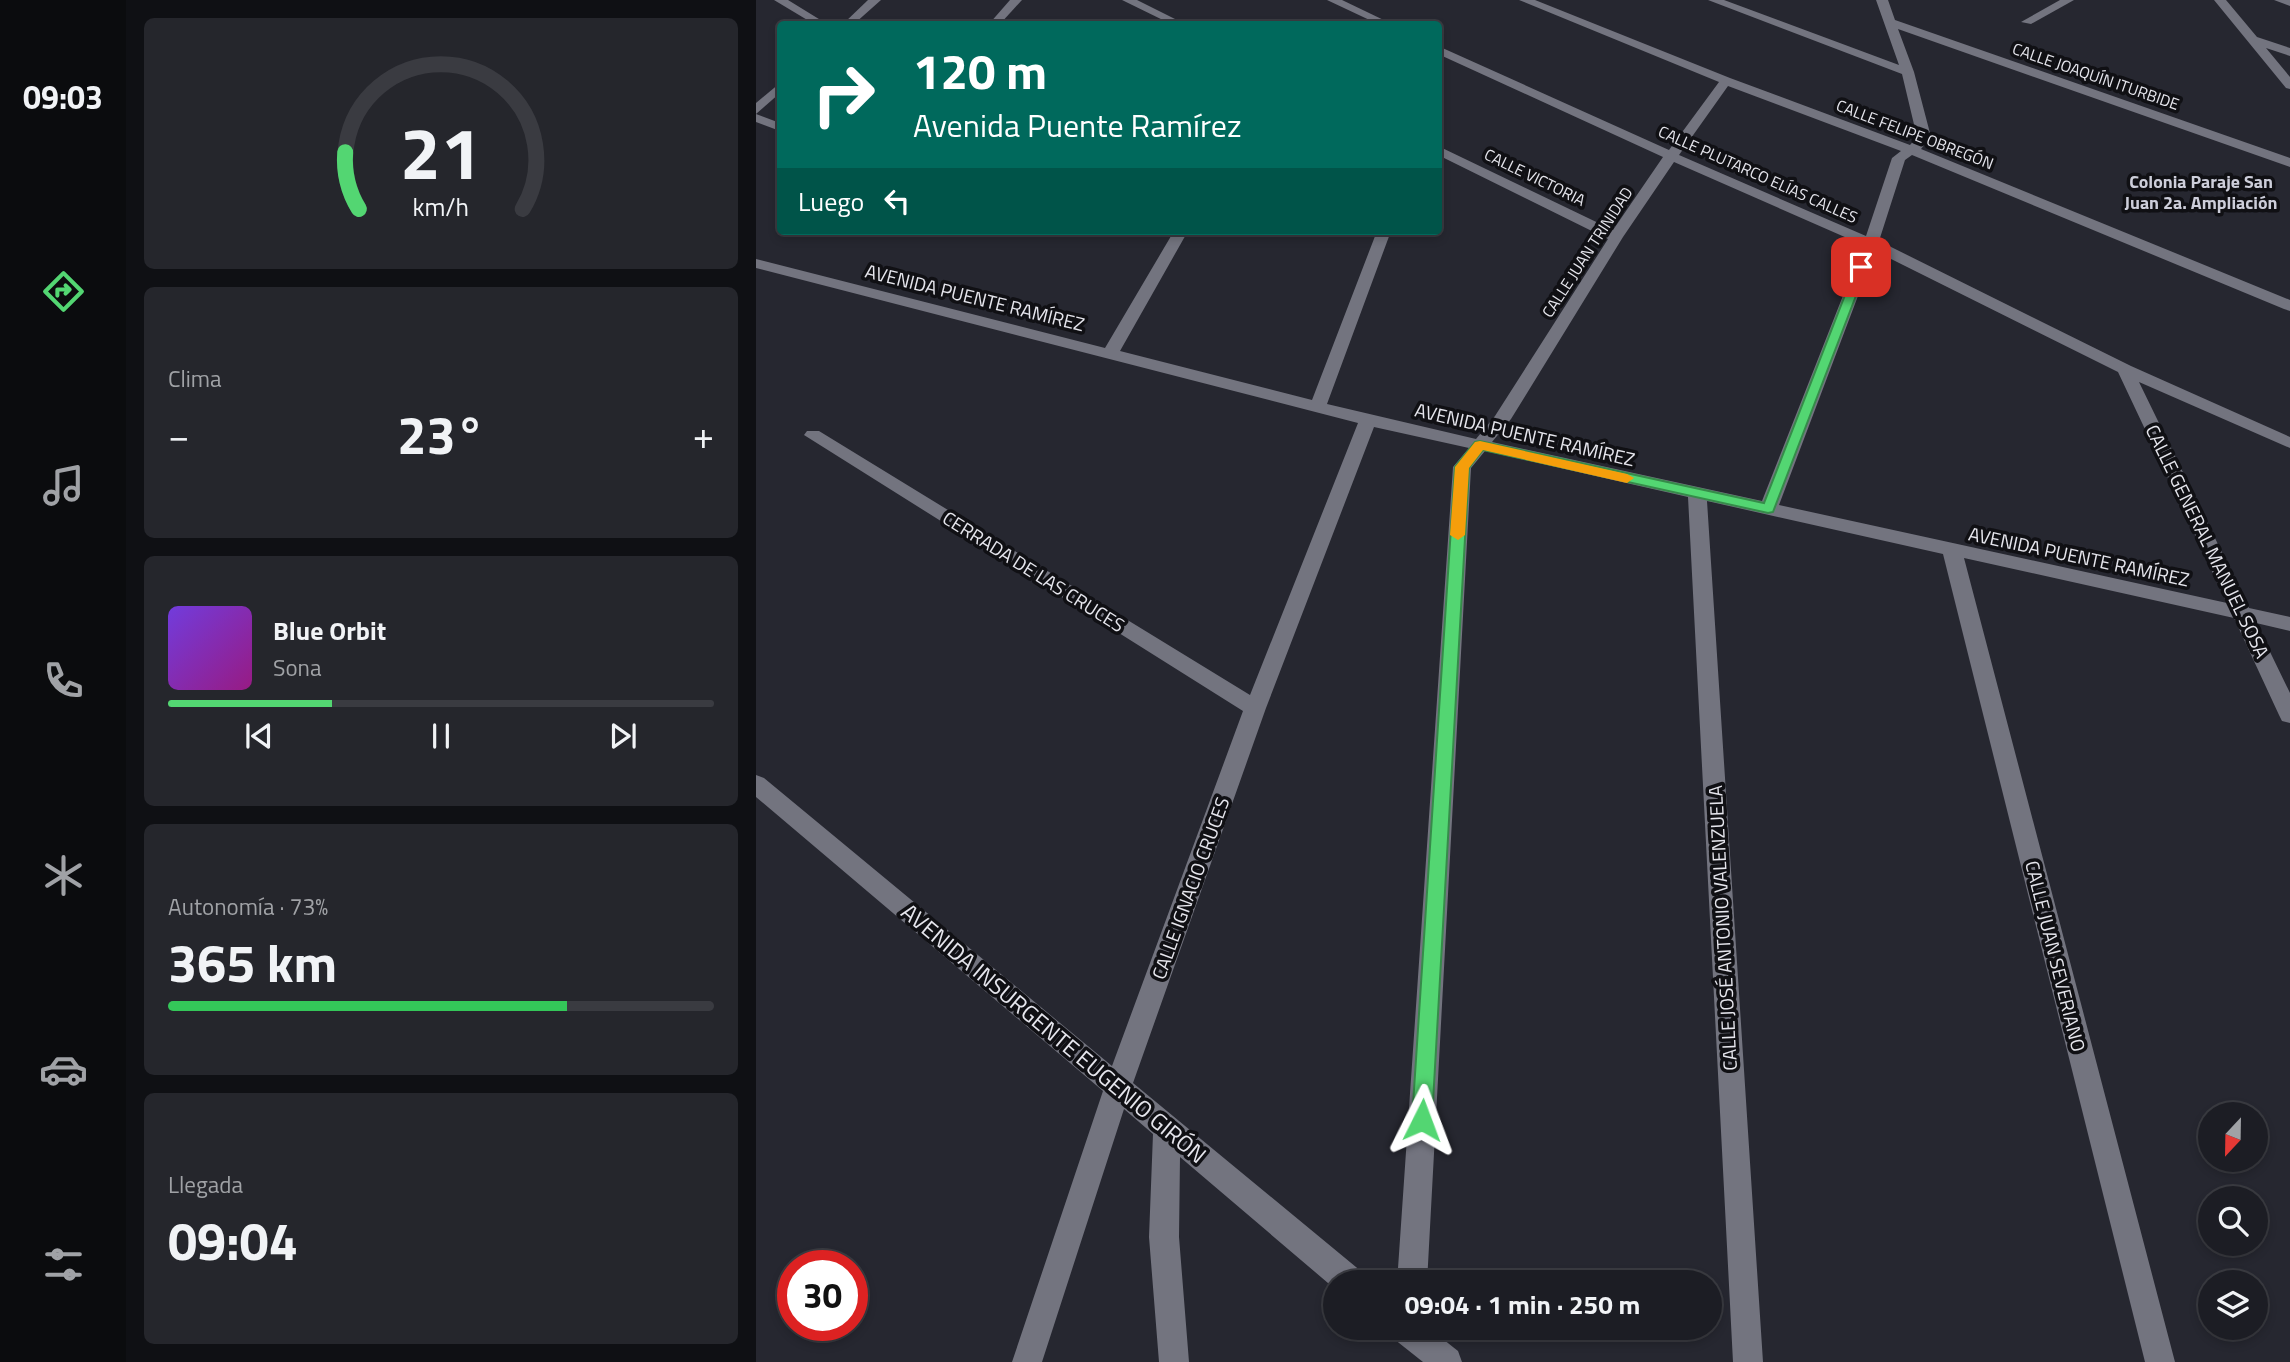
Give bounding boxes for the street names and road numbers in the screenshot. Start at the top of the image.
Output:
street label: CALLE JOAQUÍN ITURBIDE [2009,36,2183,116]
street label: CALLE FELIPE OBREGÓN [1833,93,1997,175]
street label: CALLE PLUTARCO ELÍAS CALLES [1654,119,1862,229]
street label: CALLE VICTORIA [1480,142,1590,212]
street label: CALLE JUAN TRINIDAD [1536,182,1638,322]
street label: AVENIDA PUENTE RAMÍREZ [862,256,1088,338]
street label: AVENIDA PUENTE RAMÍREZ [1412,395,1638,473]
street label: CALLE GENERAL MANUEL SOSA [2139,419,2277,663]
street label: CERRADA DE LAS CRUCES [937,503,1131,639]
street label: AVENIDA PUENTE RAMÍREZ [1966,518,2192,594]
street label: CALLE JOSÉ ANTONIO VALENZUELA [1700,785,1744,1071]
street label: CALLE IGNACIO CRUCES [1144,793,1236,983]
street label: CALLE JUAN SEVERIANO [2018,857,2094,1055]
street label: AVENIDA INSURGENTE EUGENIO GIRÓN [894,895,1214,1171]

